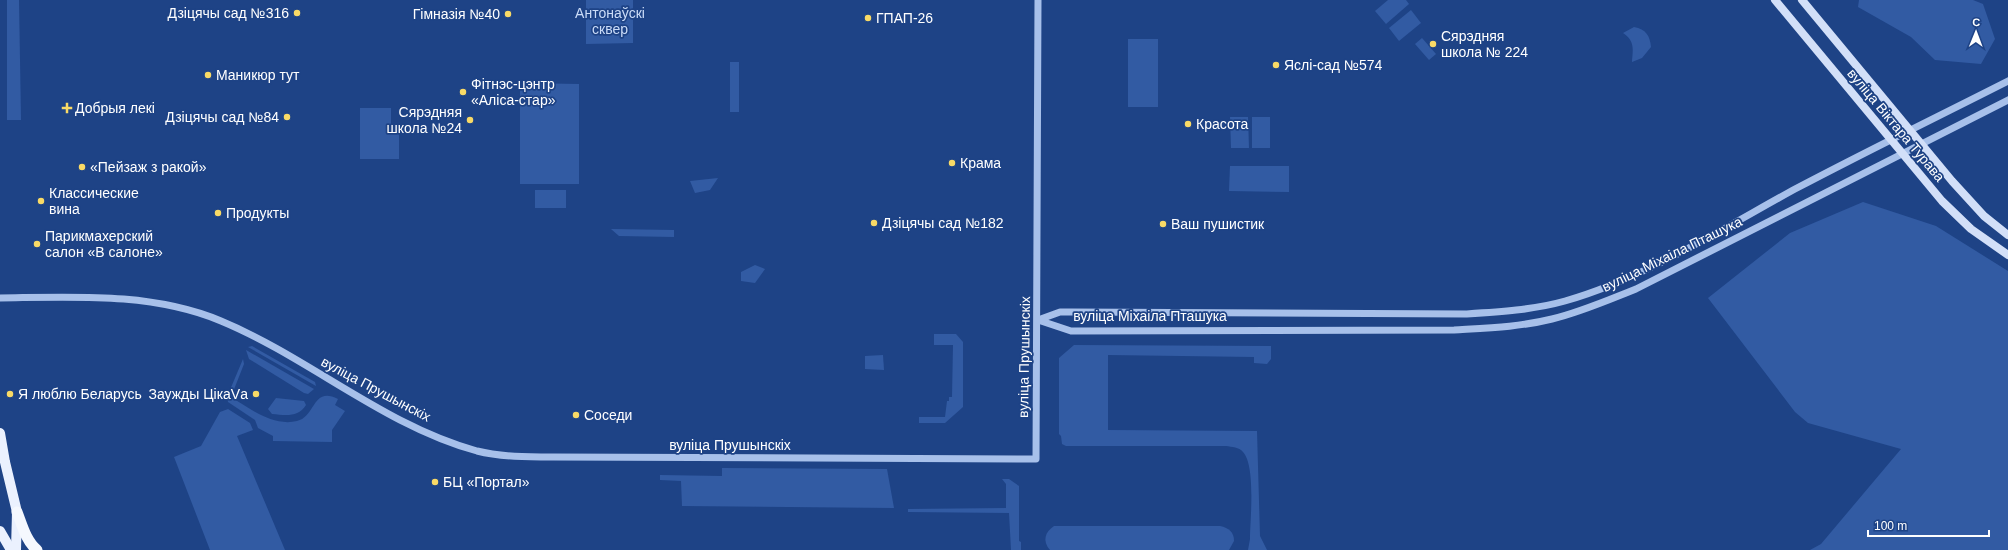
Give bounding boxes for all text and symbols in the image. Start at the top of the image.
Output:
place label: Дзіцячы сад №316 [167,5,289,21]
park label: Антонаўскі сквер [575,5,645,37]
place label: Гімназія №40 [413,6,500,22]
marker: Дзіцячы сад №316 [292,8,302,18]
marker: Гімназія №40 [503,9,513,19]
place label: ГПАП-26 [876,10,933,26]
north arrow [1956,12,1996,52]
marker: ГПАП-26 [863,13,873,23]
text: С [1972,16,1980,28]
place label: Сярэдняя школа № 224 [1441,28,1528,60]
marker: Сярэдняя школа № 224 [1428,39,1438,49]
place label: Яслі-сад №574 [1284,57,1382,73]
marker: Яслі-сад №574 [1271,60,1281,70]
street label: вуліца Віктара Турава [1844,65,1948,185]
place label: Маникюр тут [216,67,300,83]
marker: Маникюр тут [203,70,213,80]
place label: Фітнэс-цэнтр «Аліса-стар» [471,76,556,108]
marker: Фітнэс-цэнтр «Аліса-стар» [458,87,468,97]
place label: Добрыя лекі [75,100,155,116]
marker: Добрыя лекі [62,103,72,113]
place label: Сярэдняя школа №24 [387,104,462,136]
place label: Дзіцячы сад №84 [165,109,279,125]
marker: Дзіцячы сад №84 [282,112,292,122]
marker: Сярэдняя школа №24 [465,115,475,125]
place label: Красота [1196,116,1249,132]
marker: Красота [1183,119,1193,129]
place label: Крама [960,155,1001,171]
marker: Крама [947,158,957,168]
place label: «Пейзаж з ракой» [90,159,207,175]
marker: «Пейзаж з ракой» [77,162,87,172]
place label: Классические вина [49,185,139,217]
marker: Классические вина [36,196,46,206]
place label: Продукты [226,205,289,221]
marker: Продукты [213,208,223,218]
street label: вуліца Міхаіла Пташука [1599,213,1745,295]
place label: Дзіцячы сад №182 [882,215,1004,231]
place label: Ваш пушистик [1171,216,1265,232]
marker: Дзіцячы сад №182 [869,218,879,228]
marker: Ваш пушистик [1158,219,1168,229]
place label: Парикмахерский салон «В салоне» [45,228,163,260]
marker: Парикмахерский салон «В салоне» [32,239,42,249]
street label: вуліца Прушынскіх [1015,296,1033,418]
street label: вуліца Міхаіла Пташука [1073,308,1227,324]
street label: вуліца Прушынскіх [318,353,434,425]
place label: Я люблю Беларусь [18,386,142,402]
place label: Заужды ЦікаVа [148,386,248,402]
marker: Я люблю Беларусь [5,389,15,399]
marker: Заужды ЦікаVа [251,389,261,399]
place label: Соседи [584,407,632,423]
marker: Соседи [571,410,581,420]
street label: вуліца Прушынскіх [669,437,791,453]
place label: БЦ «Портал» [443,474,530,490]
marker: БЦ «Портал» [430,477,440,487]
scale bar [1868,512,1989,538]
text: 100 m [1874,519,1907,533]

